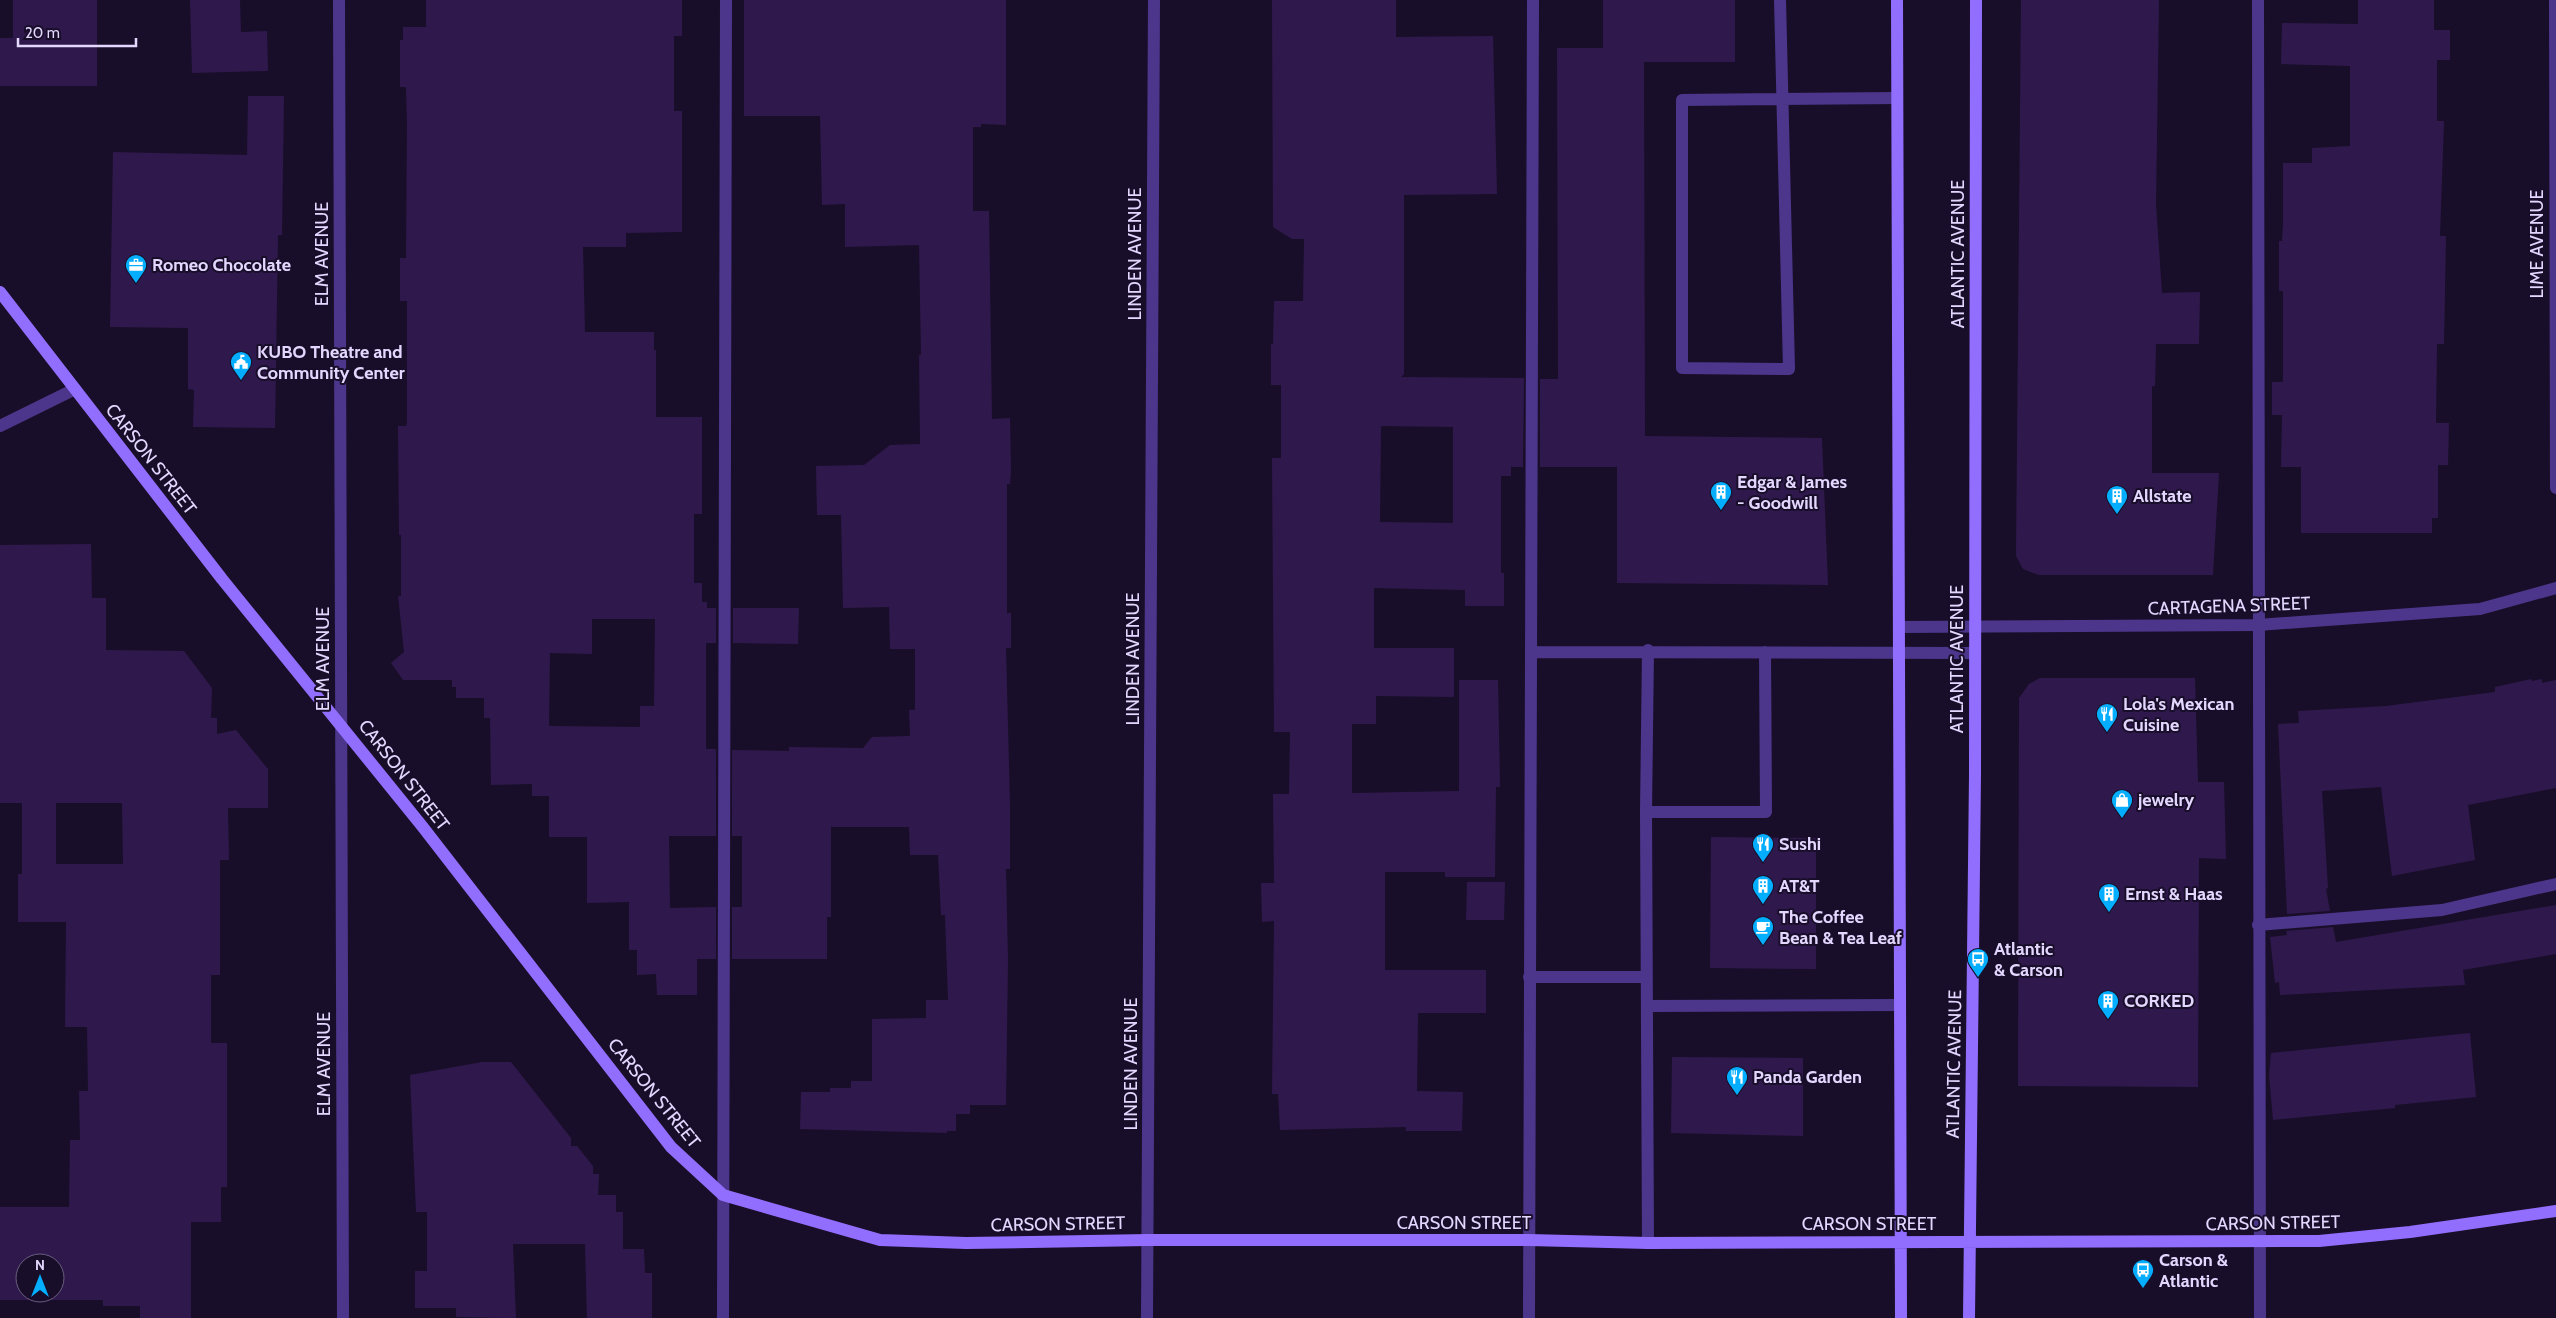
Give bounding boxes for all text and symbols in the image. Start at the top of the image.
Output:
scale bar [18,15,135,47]
text: 20 m [25,24,60,42]
street label: ATLANTIC AVENUE [1947,180,1969,328]
street label: LINDEN AVENUE [1124,188,1146,320]
street label: LIME AVENUE [2526,190,2548,298]
street label: ELM AVENUE [311,202,333,306]
office icon: Romeo Chocolate [124,253,148,284]
place label: Romeo Chocolate [152,254,291,276]
place label: KUBO Theatre and Community Center [257,341,405,384]
public building icon: KUBO Theatre and Community Center [229,350,253,381]
street label: CARSON STREET [101,399,201,519]
place label: Edgar & James - Goodwill [1737,471,1847,514]
building icon: Edgar & James - Goodwill [1709,480,1733,511]
building icon: Allstate [2105,484,2129,515]
place label: Allstate [2133,485,2192,507]
street label: ATLANTIC AVENUE [1946,585,1968,733]
street label: CARTAGENA STREET [2147,592,2311,620]
street label: LINDEN AVENUE [1122,593,1144,725]
street label: ELM AVENUE [312,607,334,711]
place label: Lola's Mexican Cuisine [2123,693,2234,736]
restaurant icon: Lola's Mexican Cuisine [2095,702,2119,733]
street label: CARSON STREET [354,715,454,835]
shop icon: jewelry [2110,788,2134,819]
place label: jewelry [2137,789,2194,811]
restaurant icon: Sushi [1751,832,1775,863]
place label: Sushi [1779,833,1821,855]
building icon: AT&T [1751,874,1775,905]
place label: AT&T [1779,875,1819,897]
building icon: Ernst & Haas [2097,882,2121,913]
place label: Ernst & Haas [2125,883,2223,905]
place label: The Coffee Bean & Tea Leaf [1779,906,1902,949]
cafe icon: The Coffee Bean & Tea Leaf [1751,915,1775,946]
place label: Atlantic & Carson [1994,938,2063,981]
bus stop icon: Atlantic & Carson [1966,947,1990,978]
street label: ATLANTIC AVENUE [1942,989,1966,1139]
building icon: CORKED [2096,989,2120,1020]
place label: CORKED [2124,990,2194,1012]
street label: LINDEN AVENUE [1120,998,1142,1130]
street label: ELM AVENUE [313,1012,335,1116]
street label: CARSON STREET [603,1034,705,1153]
restaurant icon: Panda Garden [1725,1065,1749,1096]
place label: Panda Garden [1753,1066,1862,1088]
street label: CARSON STREET [2206,1211,2341,1235]
street label: CARSON STREET [991,1212,1126,1236]
street label: CARSON STREET [1397,1212,1532,1234]
street label: CARSON STREET [1802,1213,1937,1235]
place label: Carson & Atlantic [2159,1249,2229,1292]
north arrow [15,1253,65,1303]
text: N [35,1256,45,1274]
bus stop icon: Carson & Atlantic [2131,1258,2155,1289]

